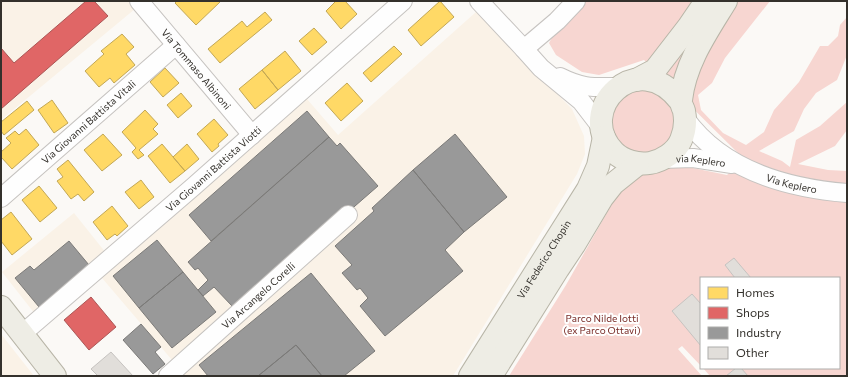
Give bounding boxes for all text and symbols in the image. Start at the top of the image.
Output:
street label: Via Tommaso Albinoni [159,26,234,112]
street label: Via Giovanni Battista Vitali [39,77,138,166]
street label: Via Giovanni Battista Viotti [163,123,264,214]
street label: via Keplero [676,152,727,169]
street label: Via Keplero [765,171,818,195]
street label: Via Federico Chopin [514,218,573,301]
street label: Via Arcangelo Corelli [219,260,297,331]
legend [700,277,840,369]
text: Homes [736,285,774,299]
text: Shops [736,305,770,319]
park label: Parco Nilde Iotti (ex Parco Ottavi) [563,312,641,336]
text: Industry [736,325,781,339]
text: Other [736,345,769,359]

